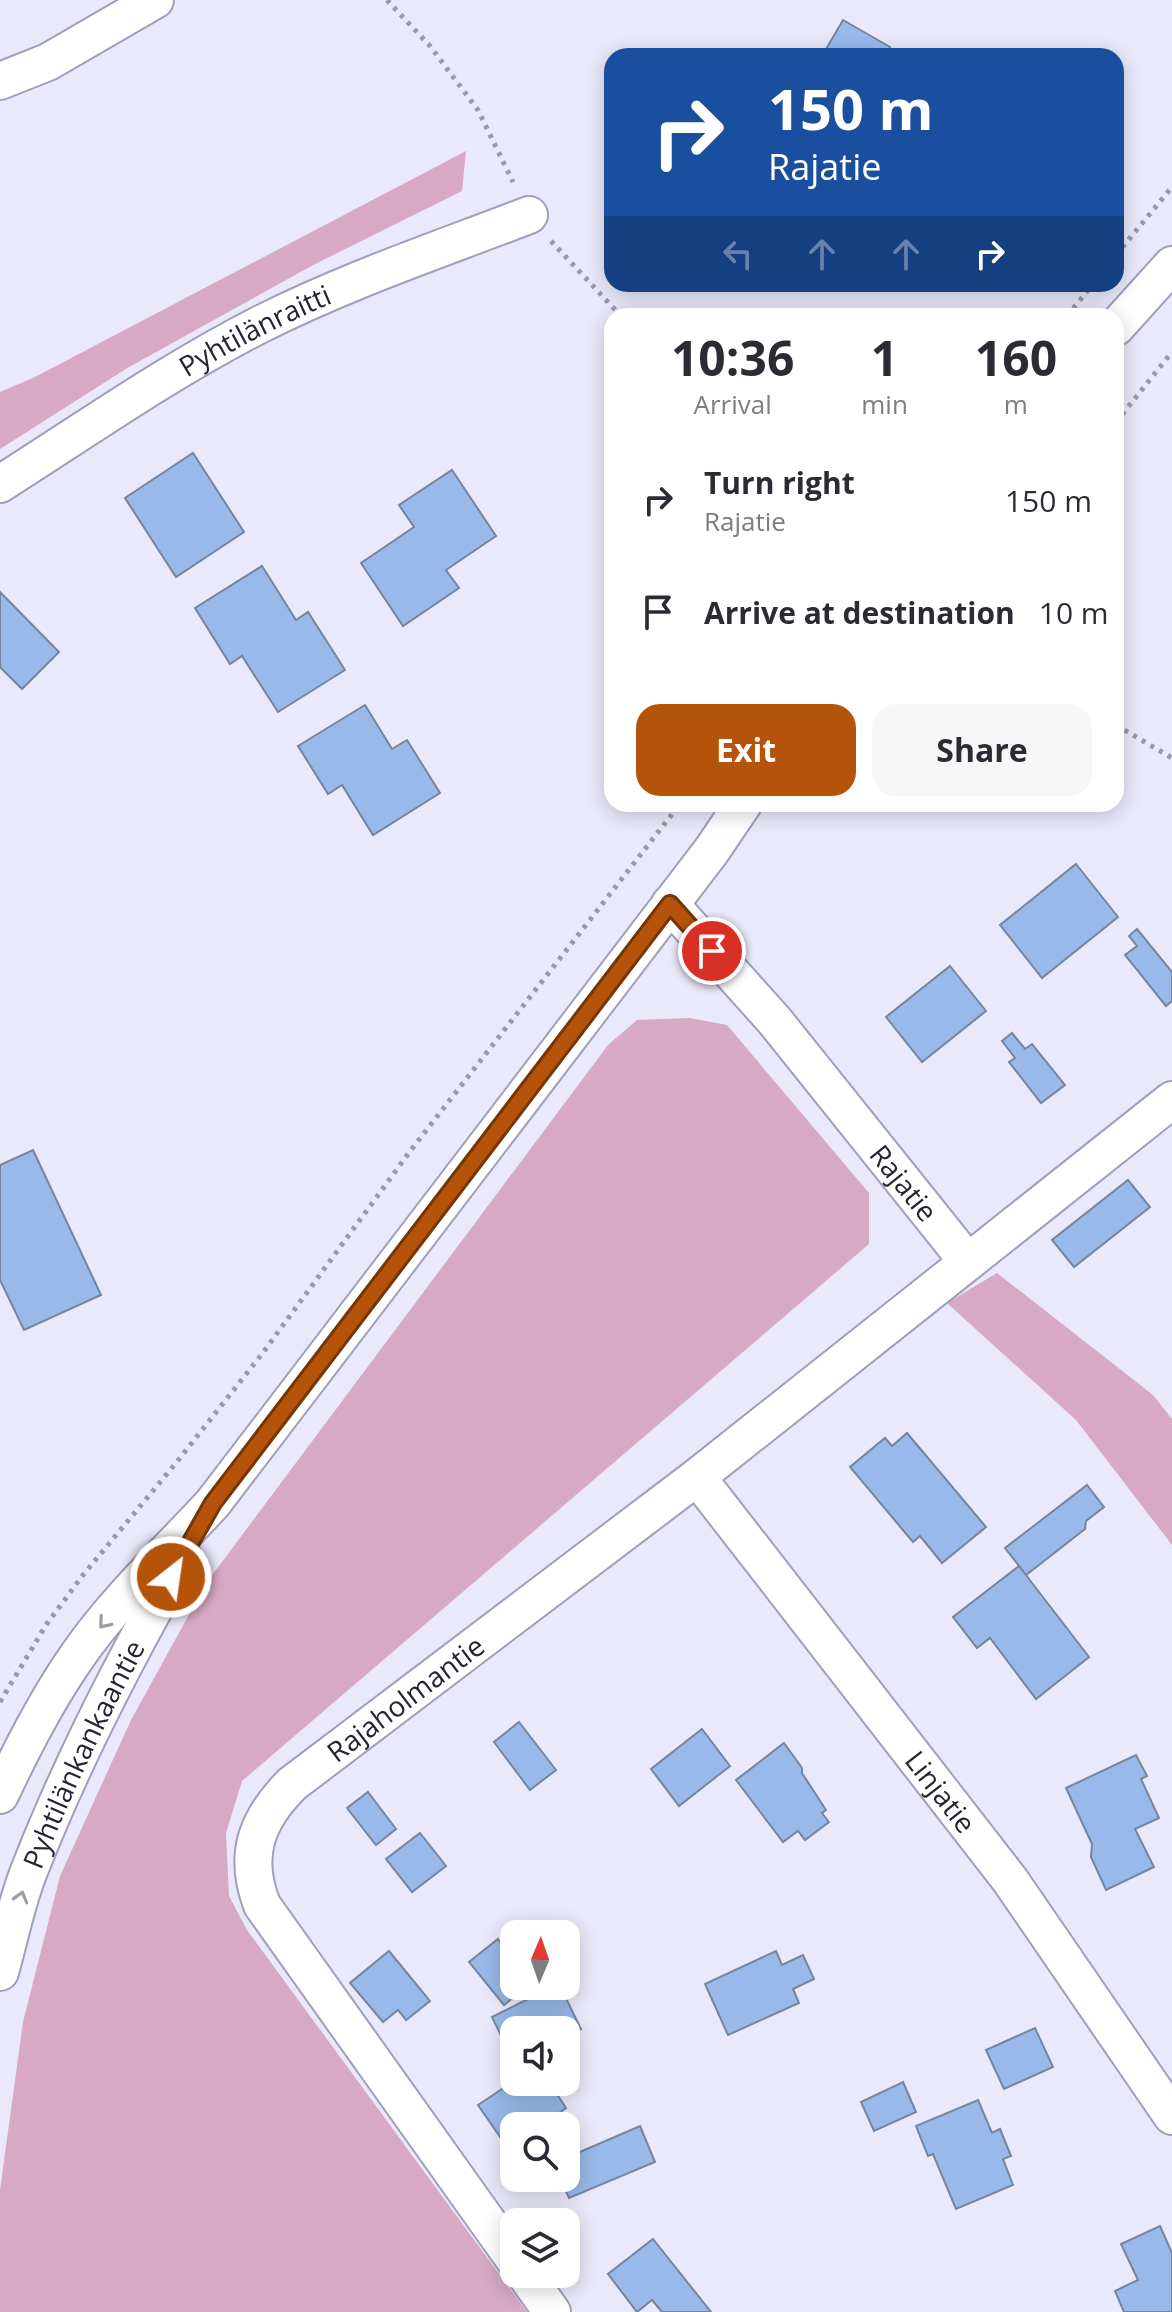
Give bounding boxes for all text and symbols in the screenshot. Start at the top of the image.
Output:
text: 150 m [768,70,934,146]
icon: right [636,80,740,184]
text: Rajatie [768,142,881,191]
icon: left [716,232,760,276]
icon: ahead [800,232,844,276]
icon: ahead [884,232,928,276]
icon: right [968,232,1012,276]
street label: Pyhtilänraitti [172,275,336,385]
text: 10:36 [671,325,794,390]
text: 1 [871,325,898,390]
text: 160 [975,325,1057,390]
text: Arrival [693,386,772,422]
text: min [861,386,908,422]
text: m [1004,386,1028,422]
text: Turn right [704,462,855,503]
icon: right [636,478,680,522]
text: 150 m [1005,480,1092,521]
text: Rajatie [704,503,786,539]
icon: arrive [636,590,680,634]
text: Arrive at destination [704,592,1015,633]
text: 10 m [1039,592,1109,633]
button: Exit [636,704,856,796]
button: Share [872,704,1092,796]
pin [678,917,746,985]
icon: arrive [690,929,734,973]
street label: Rajatie [862,1136,947,1229]
position arrow [129,1535,213,1619]
one-way arrow [99,1614,114,1628]
street label: Rajaholmantie [319,1626,492,1770]
street label: Pyhtilänkankaantie [13,1633,153,1874]
street label: Linjatie [897,1742,985,1840]
one-way arrow [12,1891,28,1904]
north arrow [500,1920,580,2000]
map controls [500,1920,580,2288]
button: sound [500,2016,580,2096]
button: search [500,2112,580,2192]
button: layers [500,2208,580,2288]

